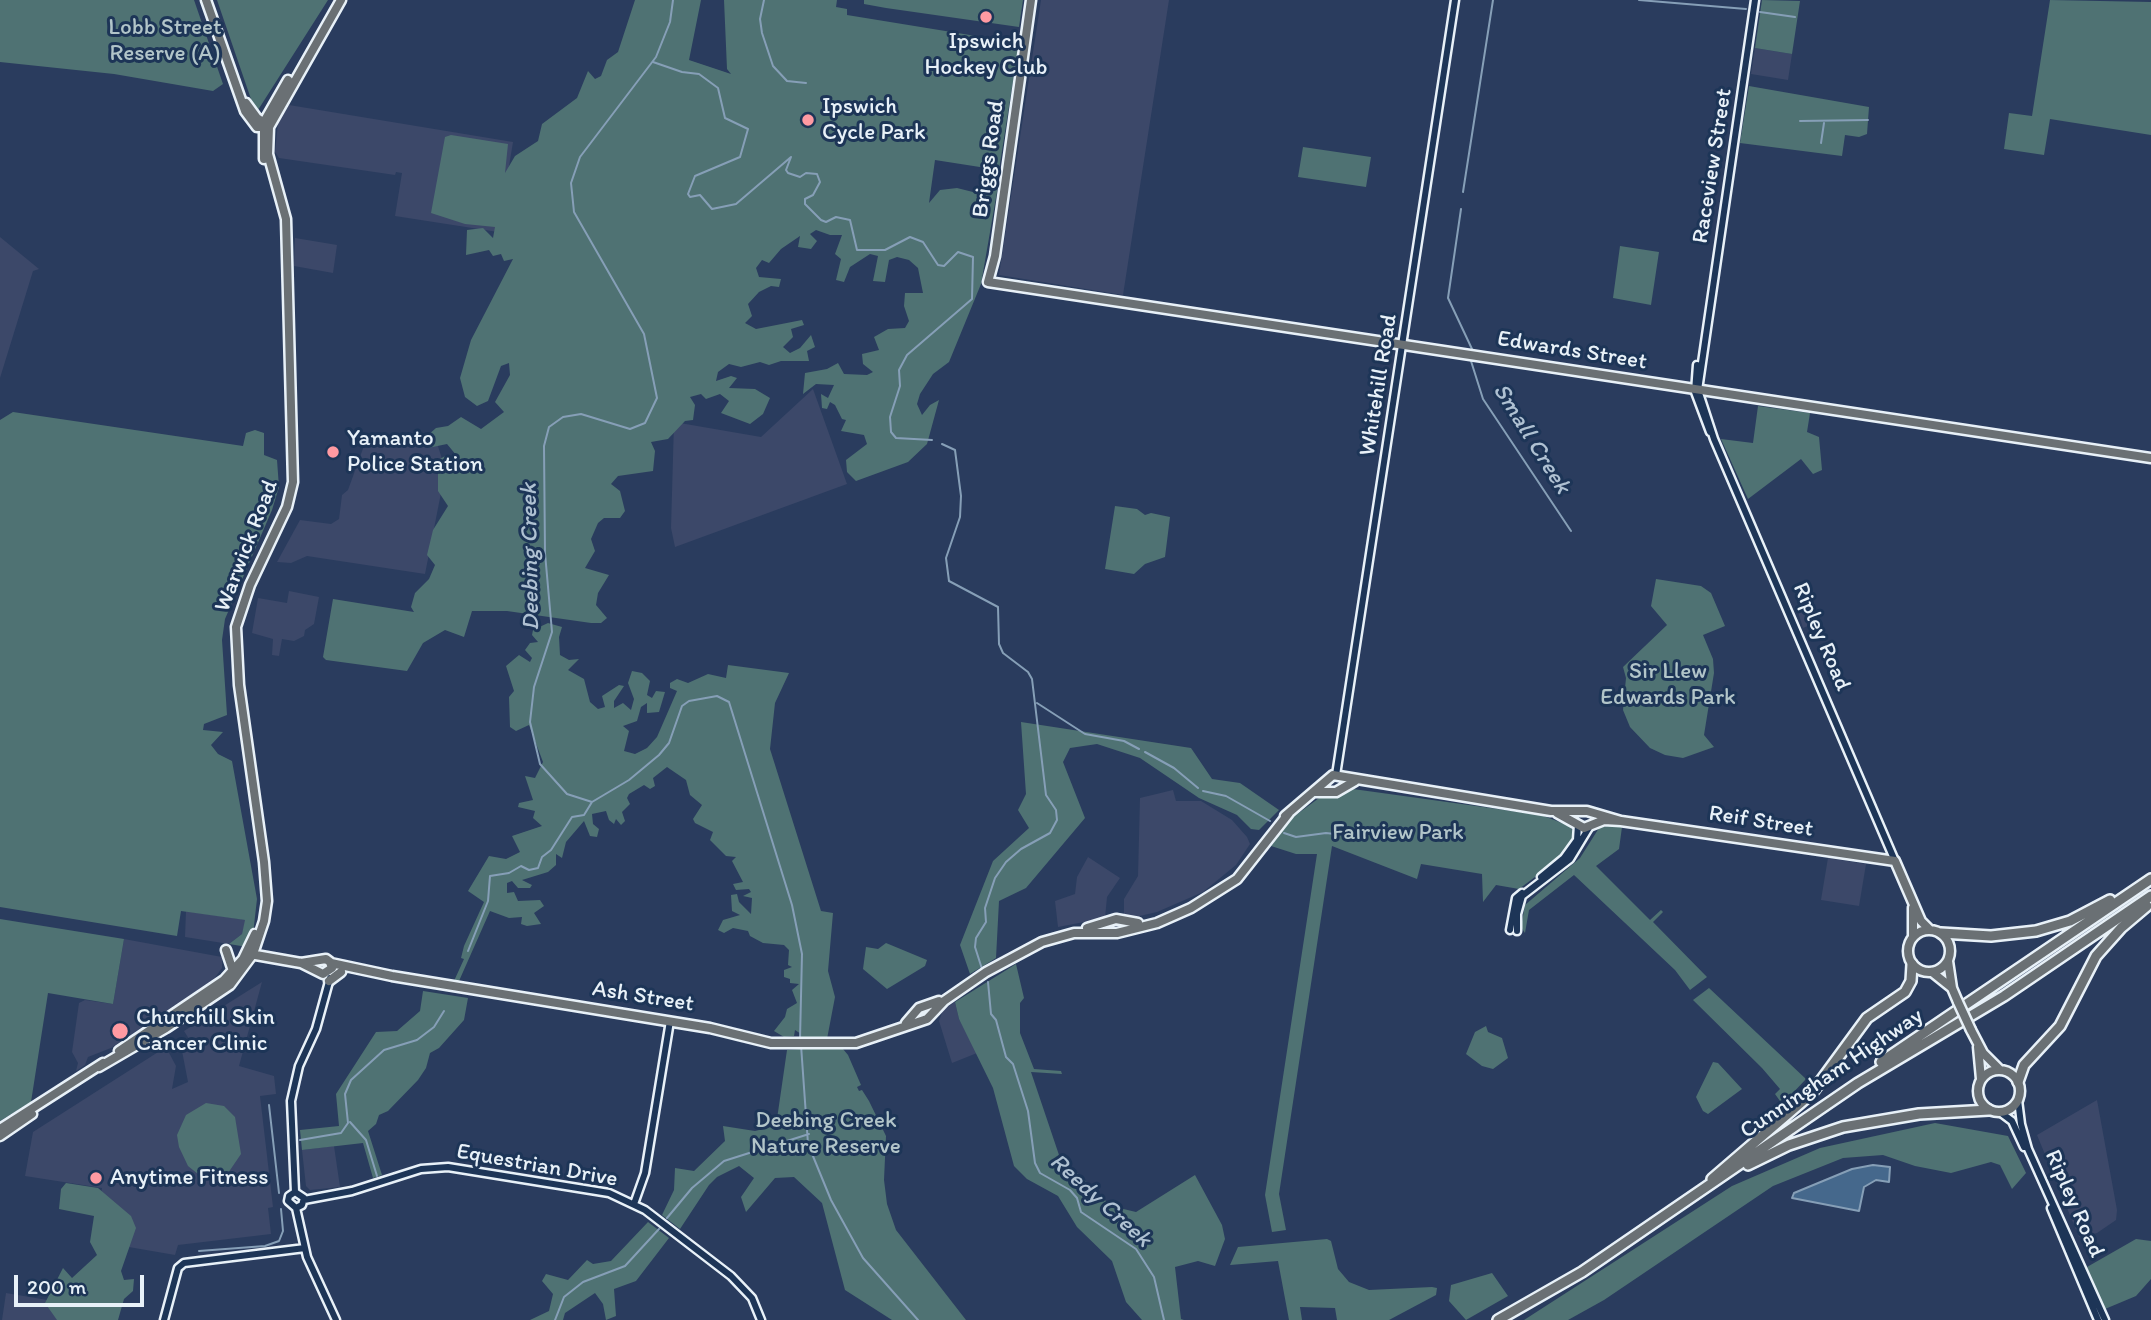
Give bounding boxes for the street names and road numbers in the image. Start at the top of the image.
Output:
street label: Raceview Street [1687,86,1739,246]
street label: Briggs Road [967,98,1011,220]
street label: Whitehill Road [1354,312,1404,458]
street label: Edwards Street [1495,326,1649,376]
street label: Warwick Road [209,476,285,616]
street label: Ripley Road [1786,579,1856,695]
street label: Reif Street [1707,800,1815,844]
street label: Ash Street [590,975,696,1019]
street label: Cunningham Highway [1735,1003,1929,1145]
street label: Equestrian Drive [454,1138,620,1194]
street label: Ripley Road [2038,1146,2110,1262]

